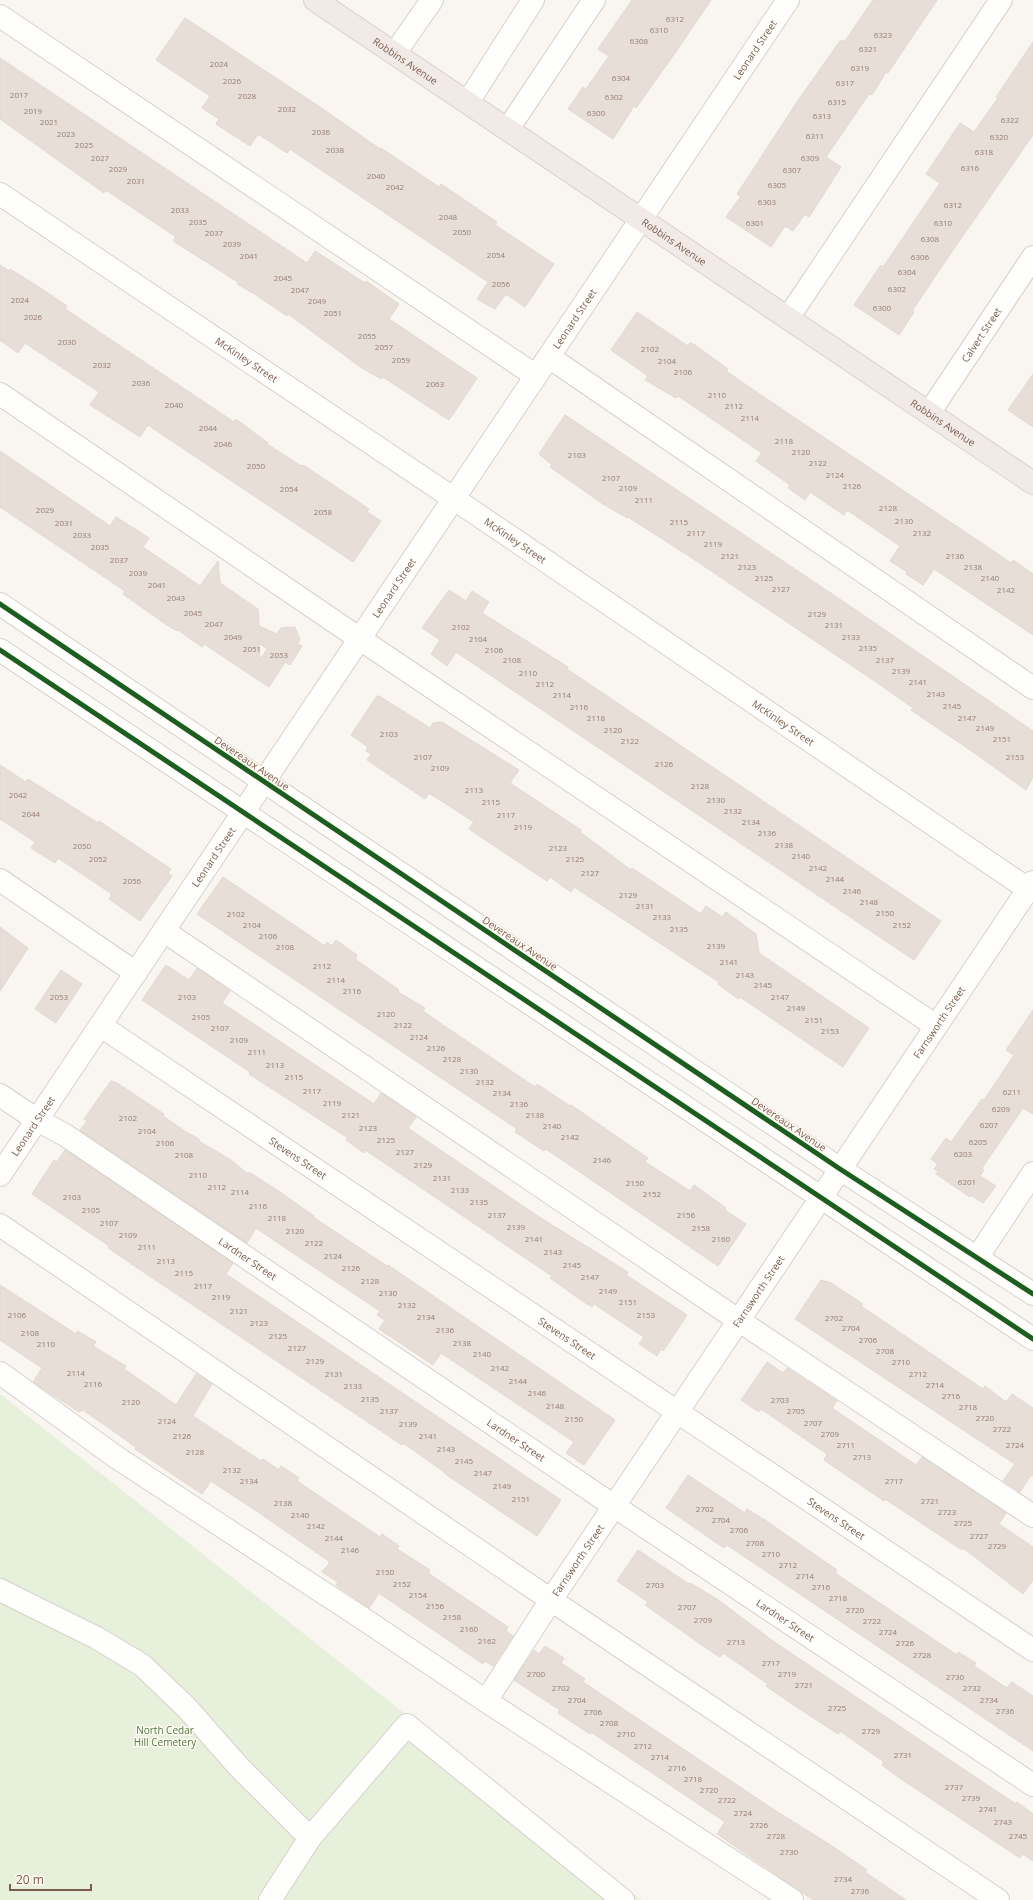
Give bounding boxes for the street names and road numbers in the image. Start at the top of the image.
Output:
street label: Leonard Street [730,17,780,82]
street label: Robbins Avenue [370,34,441,88]
street label: Robbins Avenue [639,215,710,269]
street label: Leonard Street [549,286,600,351]
street label: Calvert Street [958,304,1005,365]
street label: McKinley Street [213,334,281,386]
street label: Robbins Avenue [908,396,979,450]
street label: McKinley Street [482,514,550,567]
street label: Leonard Street [369,555,419,621]
street label: McKinley Street [749,696,818,749]
street label: Devereaux Avenue [212,733,293,793]
street label: Leonard Street [188,824,239,890]
street label: Devereaux Avenue [480,913,561,973]
street label: Farnsworth Street [910,983,968,1061]
street label: Leonard Street [8,1093,58,1159]
street label: Devereaux Avenue [749,1094,830,1154]
street label: Stevens Street [266,1133,330,1182]
street label: Lardner Street [216,1234,280,1283]
street label: Farnsworth Street [729,1252,788,1330]
street label: Stevens Street [536,1314,599,1363]
street label: Lardner Street [484,1415,548,1465]
street label: Stevens Street [805,1494,868,1543]
street label: Farnsworth Street [548,1521,607,1599]
street label: Lardner Street [753,1596,818,1645]

